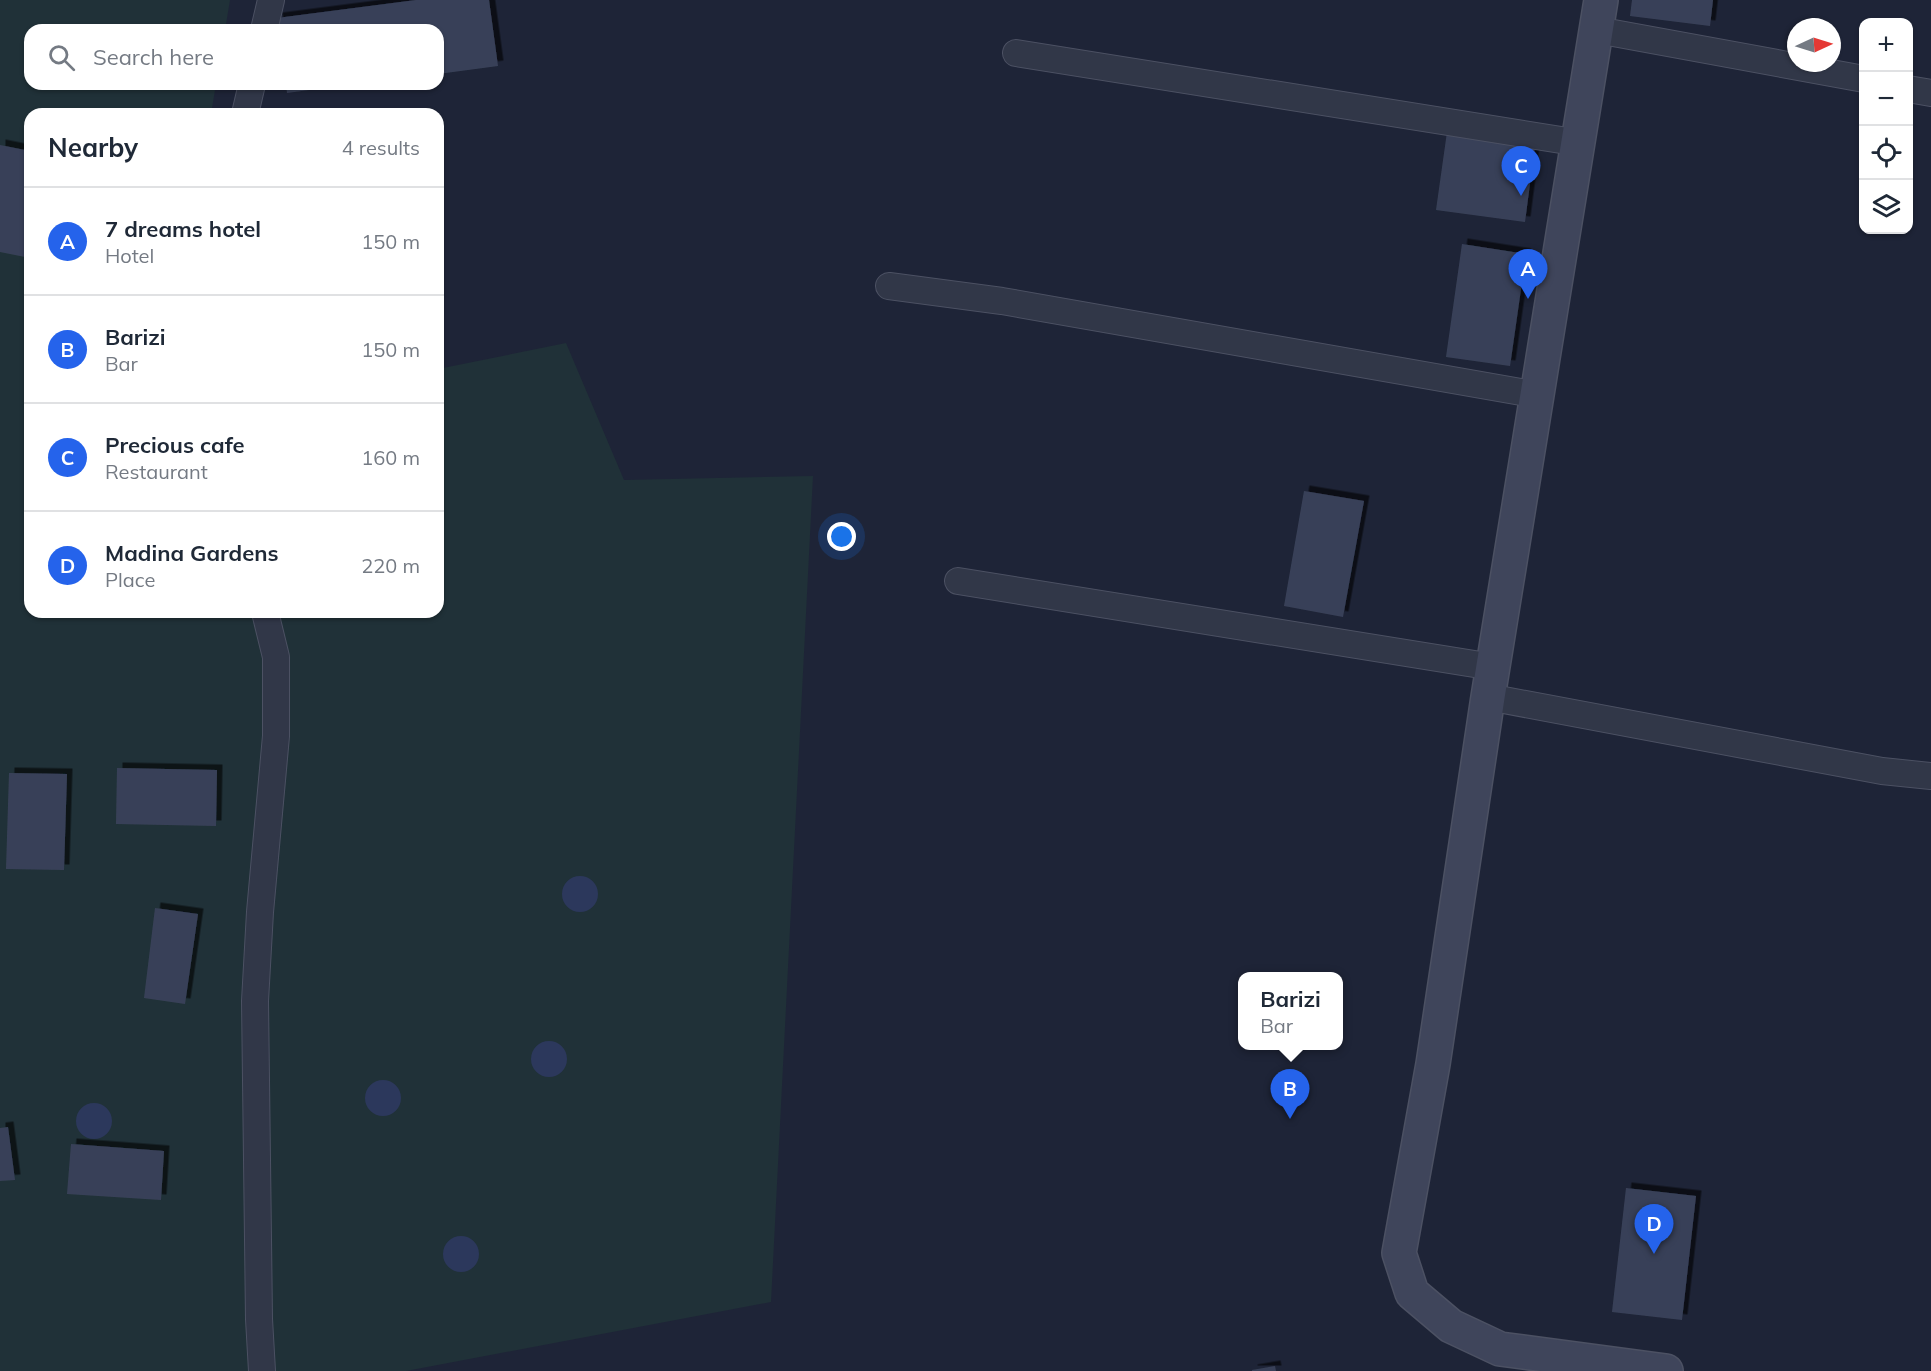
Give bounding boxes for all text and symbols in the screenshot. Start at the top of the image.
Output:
north arrow [1787,18,1841,72]
map controls [1859,18,1913,234]
button: + [1859,18,1913,72]
search box [24,24,444,90]
icon: search [45,41,78,74]
text: Search here [93,43,214,71]
button: − [1859,72,1913,126]
button: locate [1859,126,1913,180]
text: Nearby [48,131,138,164]
text: 4 results [342,135,420,160]
pin: C [1502,146,1540,196]
button: layers [1859,180,1913,234]
text: 7 dreams hotel [105,215,261,243]
text: A [60,229,75,254]
text: 150 m [361,229,420,254]
text: Hotel [105,243,154,268]
pin: A [1508,250,1547,299]
text: Barizi [105,323,166,351]
text: B [61,337,74,362]
text: 150 m [361,337,420,362]
text: Bar [105,351,138,376]
text: Precious cafe [105,431,245,459]
text: C [61,445,74,470]
text: 160 m [361,445,420,470]
text: Restaurant [105,459,208,484]
your location [827,522,856,551]
text: Madina Gardens [105,539,278,567]
text: D [60,553,75,578]
text: 220 m [361,553,420,578]
text: Place [105,567,155,592]
popup [1238,972,1343,1050]
text: Barizi [1260,985,1321,1013]
text: Bar [1260,1013,1293,1038]
pin: B [1270,1070,1310,1119]
pin: D [1634,1204,1674,1254]

